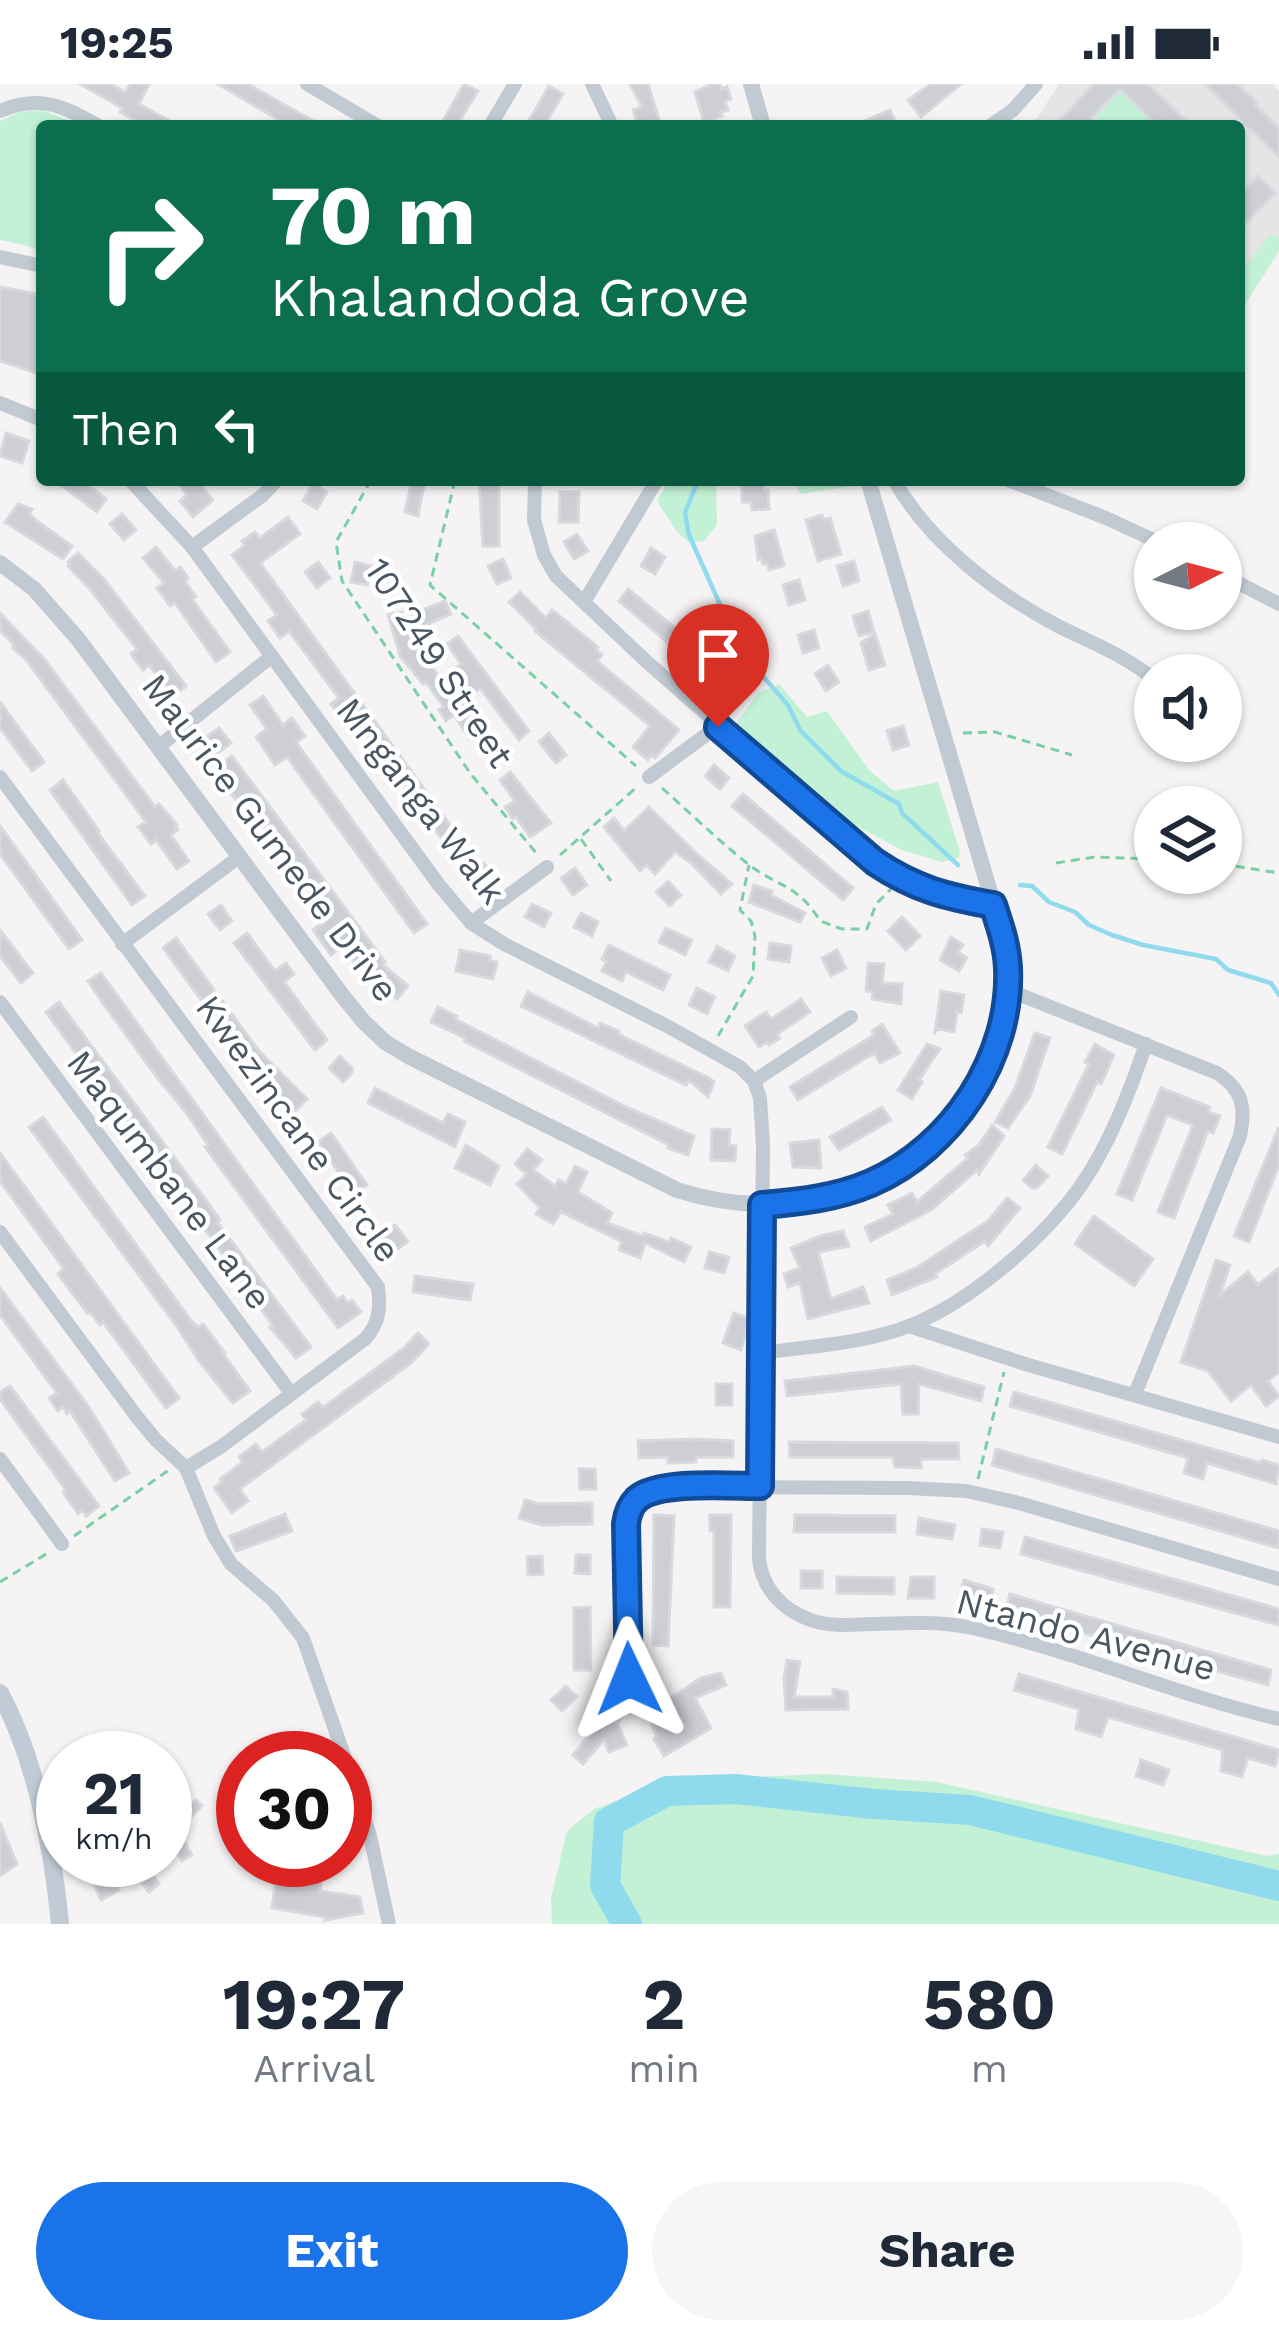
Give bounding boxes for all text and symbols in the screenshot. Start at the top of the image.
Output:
text: 19:25 [60,16,174,69]
text: 70 m [270,166,476,264]
icon: right [72,168,228,324]
text: Khalandoda Grove [270,266,750,329]
icon: left [204,396,270,462]
text: Then [72,403,180,456]
north arrow [1134,522,1242,630]
map controls [1134,522,1242,894]
street label: 107249 Street [356,551,522,775]
pin [667,604,769,727]
icon: arrive [685,622,751,688]
button: sound [1134,654,1242,762]
street label: Maurice Gumede Drive [133,666,407,1010]
street label: Mnganga Walk [328,690,514,912]
button: layers [1134,786,1242,894]
street label: Kwezincane Circle [187,987,409,1271]
street label: Maqumbane Lane [58,1042,280,1318]
street label: Ntando Avenue [952,1580,1220,1690]
position arrow [566,1616,692,1742]
speed limit sign: 30 [216,1731,372,1887]
text: 21 [83,1758,145,1829]
text: km/h [75,1821,153,1856]
text: 19:27 [223,1962,405,2046]
text: 2 [643,1962,685,2046]
text: 580 [923,1962,1056,2046]
text: Arrival [253,2046,375,2091]
text: min [628,2046,700,2091]
text: m [971,2046,1008,2091]
button: Exit [36,2182,628,2320]
button: Share [652,2182,1243,2320]

